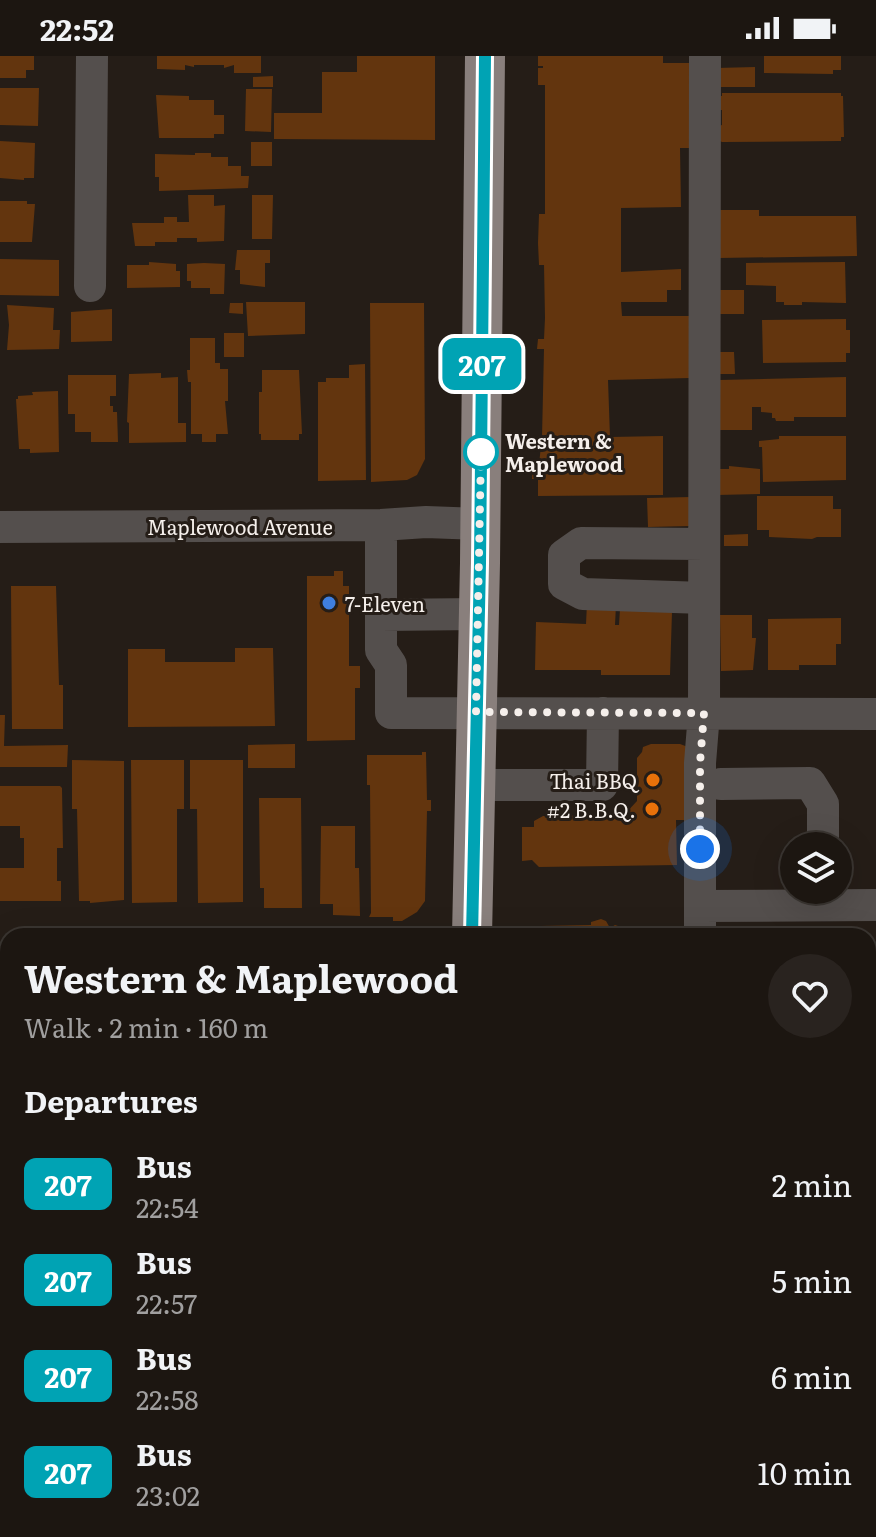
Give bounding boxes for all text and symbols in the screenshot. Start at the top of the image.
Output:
text: 22:52 [40,6,114,50]
line badge: 207 [436,338,528,390]
text: 207 [458,343,506,385]
place label: Western & Maplewood [505,425,623,478]
marker: Western & Maplewood [464,435,498,469]
street label: Maplewood Avenue [147,511,333,541]
place label: 7-Eleven [345,588,425,618]
marker: 7-Eleven [320,594,338,612]
place label: Thai BBQ [549,765,640,795]
marker: Thai BBQ [644,771,662,789]
place label: #2 B.B.Q. [547,794,636,824]
marker: #2 B.B.Q. [643,800,661,818]
your location [680,829,720,869]
map controls [780,832,852,904]
button: layers [780,832,852,904]
text: Western & Maplewood [24,948,458,1005]
button: heart [768,954,852,1038]
text: Walk · 2 min · 160 m [24,1007,268,1046]
text: Departures [24,1078,198,1122]
text: Bus [136,1143,192,1187]
text: 2 min [772,1162,852,1206]
text: 207 [44,1163,92,1205]
text: 22:54 [136,1187,199,1226]
text: Bus [136,1239,192,1283]
text: 5 min [772,1258,852,1302]
text: 207 [44,1259,92,1301]
text: 22:57 [136,1283,197,1322]
text: Bus [136,1335,192,1379]
text: 6 min [771,1354,852,1398]
text: 207 [44,1355,92,1397]
text: 22:58 [136,1379,199,1418]
text: Bus [136,1431,192,1475]
text: 10 min [758,1450,852,1494]
text: 207 [44,1451,92,1493]
text: 23:02 [136,1475,200,1514]

